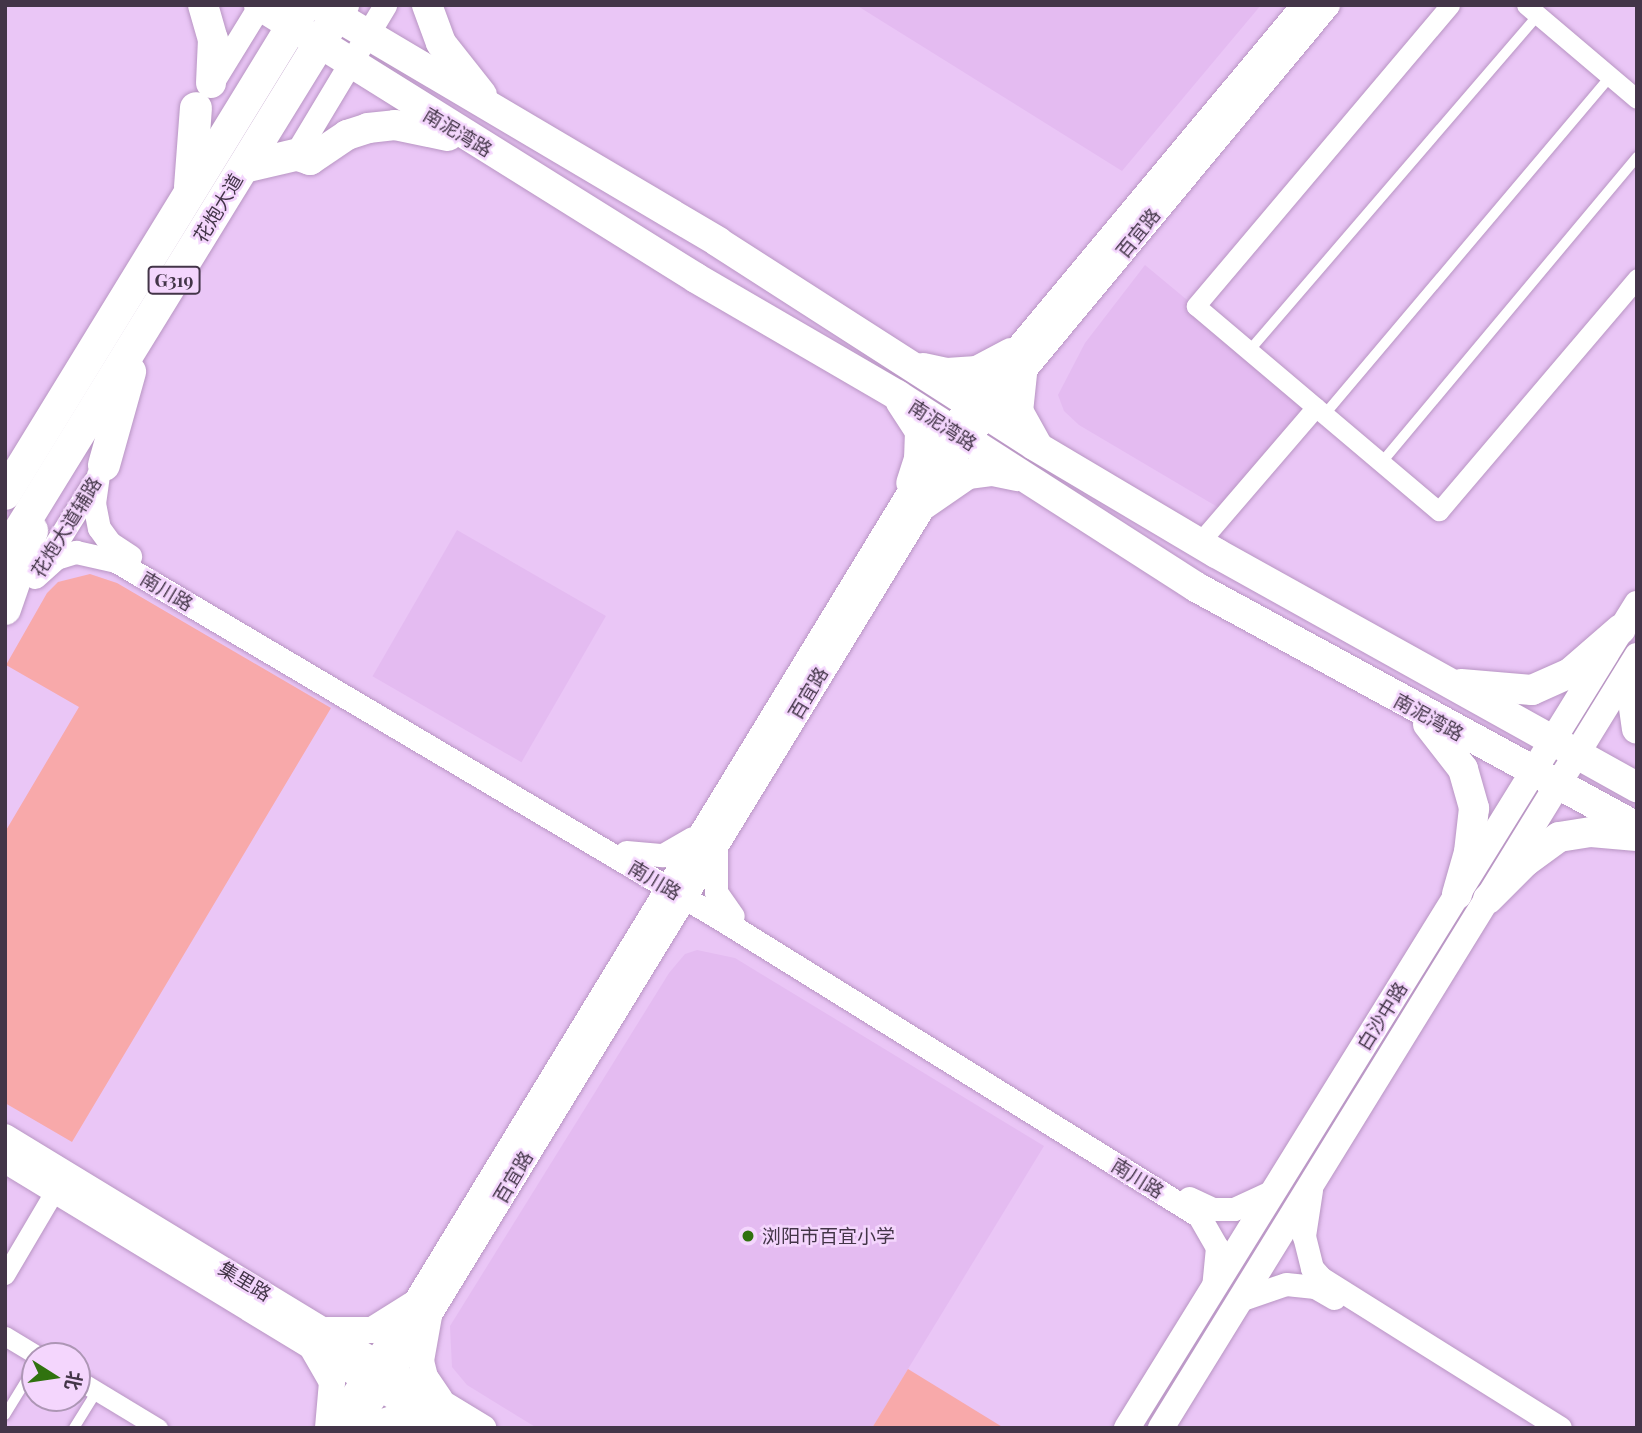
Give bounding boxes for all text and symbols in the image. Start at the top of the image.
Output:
street label: 南泥湾路 [420,103,496,161]
street label: 花炮大道 [189,170,247,246]
street label: 百宜路 [1111,204,1165,262]
road number: G319 [146,266,202,294]
street label: 南泥湾路 [905,395,981,455]
street label: 花炮大道辅路 [26,473,106,581]
street label: 南川路 [137,567,197,615]
street label: 百宜路 [784,663,832,723]
street label: 南泥湾路 [1390,689,1468,745]
street label: 南川路 [625,856,685,904]
street label: 白沙中路 [1352,978,1412,1054]
street label: 百宜路 [489,1147,537,1207]
street label: 南川路 [1108,1153,1168,1203]
place label: 浏阳市百宜小学 [762,1225,895,1247]
marker: 浏阳市百宜小学 [740,1228,756,1244]
street label: 集里路 [215,1257,275,1305]
north arrow [21,1342,91,1412]
text: 北 [60,1369,89,1393]

